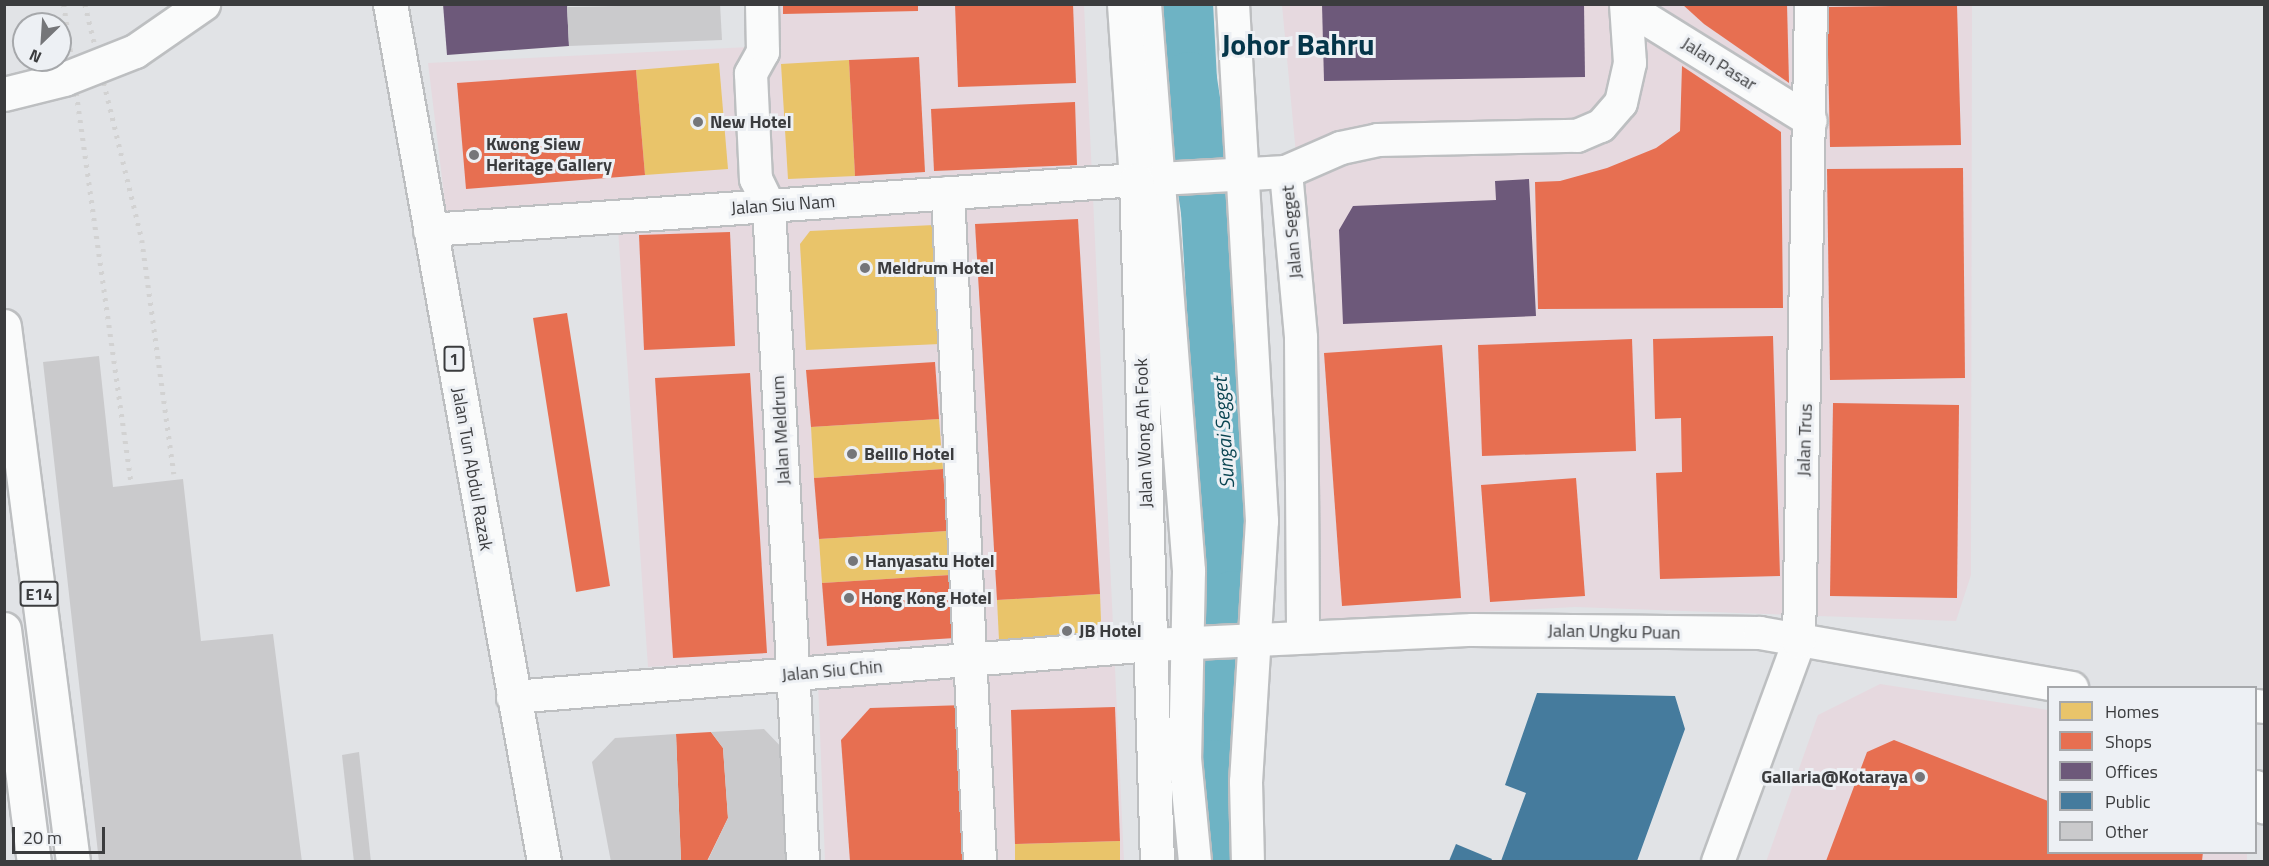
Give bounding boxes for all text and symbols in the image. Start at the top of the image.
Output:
north arrow [12,12,72,72]
district label: Johor Bahru [1221,26,1375,62]
street label: Jalan Pasar [1678,33,1760,95]
text: N [25,43,45,70]
place label: New Hotel [710,111,792,133]
marker: New Hotel [691,115,705,129]
place label: Kwong Siew Heritage Gallery [486,134,612,176]
marker: Kwong Siew Heritage Gallery [467,148,481,162]
street label: Jalan Segget [1277,184,1307,280]
street label: Jalan Siu Nam [730,191,836,219]
place label: Meldrum Hotel [877,257,994,279]
marker: Meldrum Hotel [858,261,872,275]
road number: 1 [444,346,464,372]
street label: Jalan Wong Ah Fook [1131,358,1157,508]
street label: Jalan Meldrum [767,375,795,485]
water label: Sungai Segget [1207,377,1239,489]
street label: Jalan Tun Abdul Razak [447,386,497,552]
street label: Jalan Trus [1793,403,1817,477]
place label: Belllo Hotel [864,443,955,465]
marker: Belllo Hotel [845,447,859,461]
place label: Hanyasatu Hotel [865,550,995,572]
marker: Hanyasatu Hotel [846,554,860,568]
road number: E14 [20,581,58,607]
place label: Hong Kong Hotel [861,587,992,609]
marker: Hong Kong Hotel [842,591,856,605]
place label: JB Hotel [1079,620,1142,642]
street label: Jalan Ungku Puan [1548,620,1680,644]
marker: JB Hotel [1060,624,1074,638]
street label: Jalan Siu Chin [781,656,883,686]
legend [2047,686,2257,854]
text: Homes [2105,698,2159,725]
text: Shops [2105,728,2152,755]
text: Offices [2105,758,2158,785]
place label: Gallaria@Kotaraya [1761,766,1908,788]
marker: Gallaria@Kotaraya [1913,770,1927,784]
text: Public [2105,788,2151,815]
scale bar [15,815,108,853]
text: Other [2105,818,2148,845]
text: 20 m [23,824,62,851]

